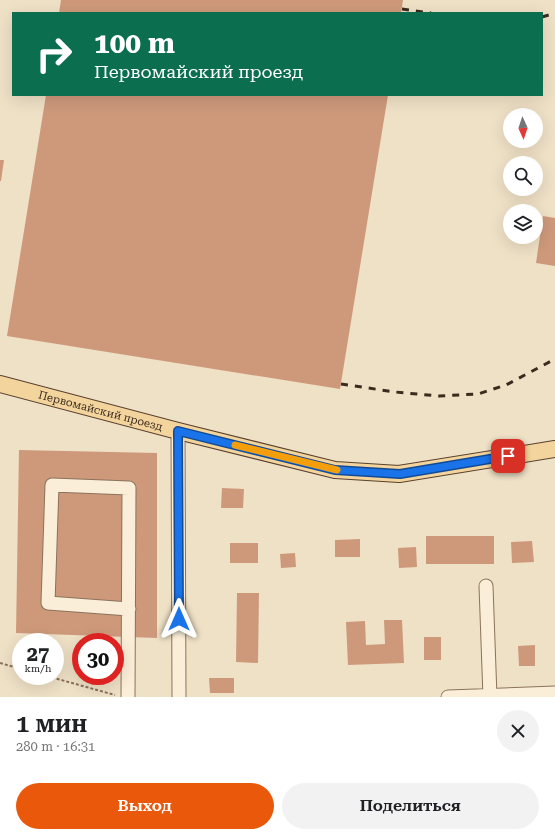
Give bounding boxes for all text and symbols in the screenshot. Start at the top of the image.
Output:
text: 100 m [94,27,175,60]
icon: right [28,28,80,80]
text: Первомайский проезд [94,61,303,82]
north arrow [503,108,543,148]
map controls [503,108,543,244]
button: search [503,156,543,196]
button: layers [503,204,543,244]
street label: Первомайский проезд [37,388,164,434]
pin [491,439,525,473]
icon: arrive [497,445,519,467]
position arrow [158,598,200,640]
speed limit sign: 30 [72,633,124,685]
text: 27 [27,642,49,666]
text: km/h [25,663,51,674]
text: 1 мин [16,710,87,738]
button: close [497,710,539,752]
text: 280 m · 16:31 [16,739,95,754]
button: Выход [16,783,274,829]
button: Поделиться [282,783,539,829]

